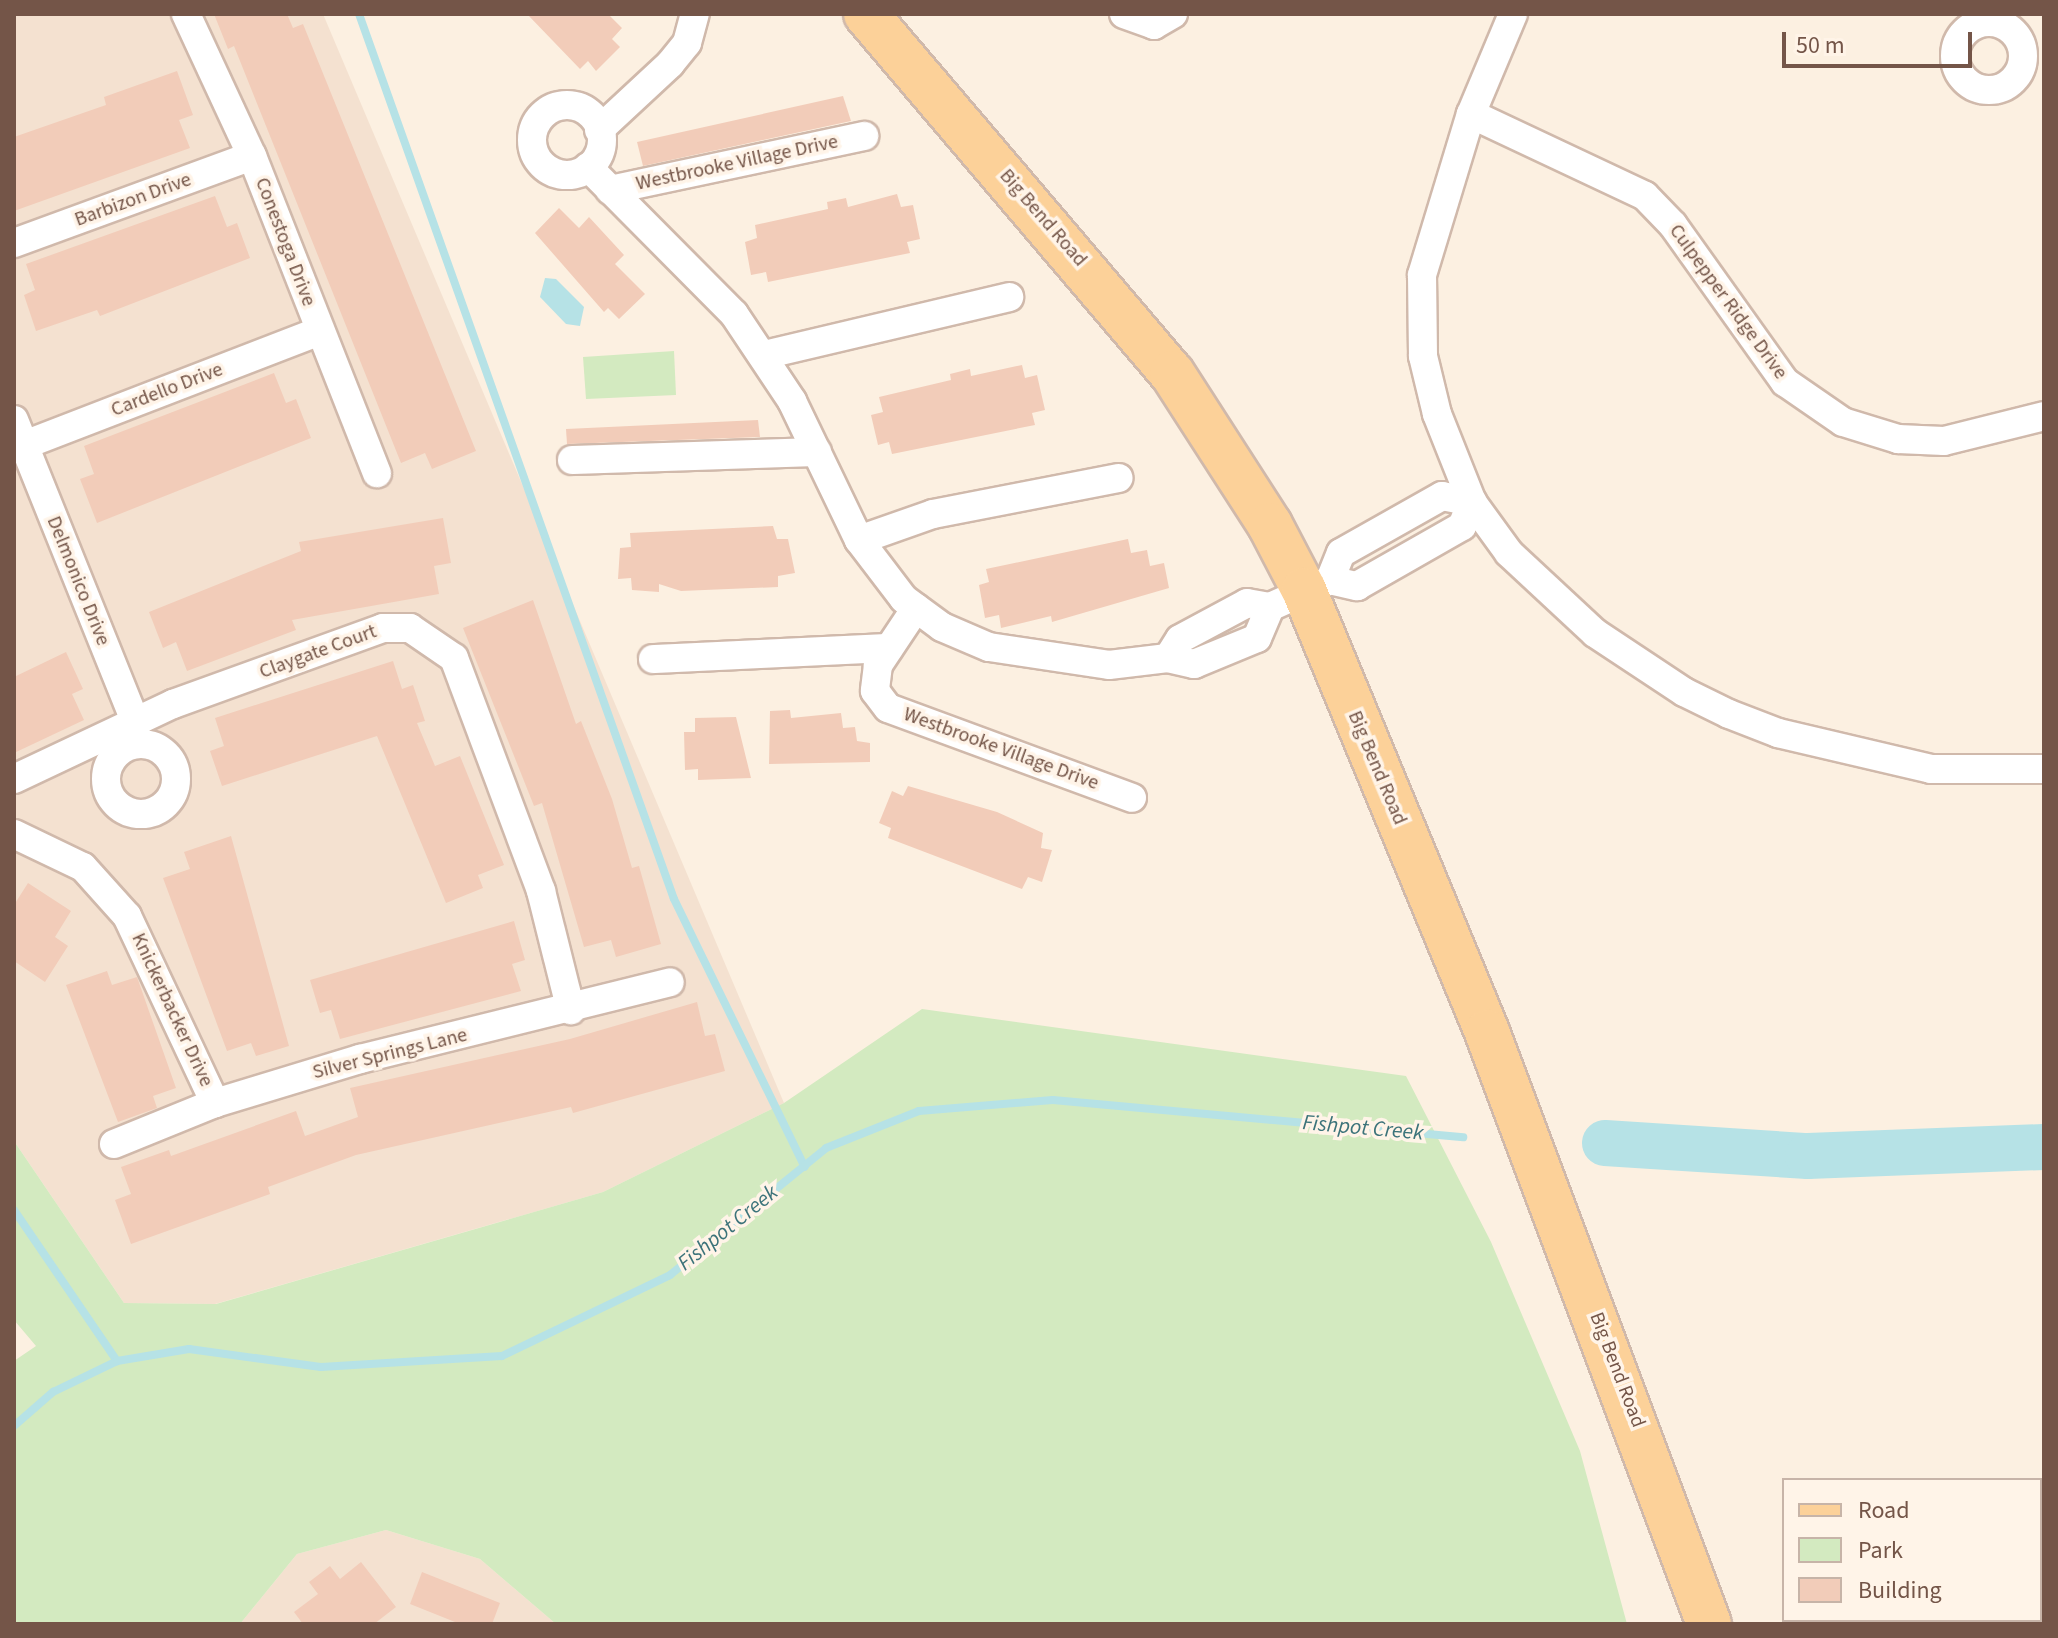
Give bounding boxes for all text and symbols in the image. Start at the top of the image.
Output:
scale bar [1786,16,1976,66]
text: 50 m [1796,28,1845,63]
street label: Westbrooke Village Drive [634,130,840,196]
street label: Big Bend Road [994,164,1092,272]
street label: Barbizon Drive [71,168,195,232]
street label: Conestoga Drive [249,174,321,310]
street label: Culpepper Ridge Drive [1664,220,1792,384]
street label: Cardello Drive [108,358,226,422]
street label: Delmonico Drive [41,513,115,649]
street label: Claygate Court [256,620,380,684]
street label: Westbrooke Village Drive [900,703,1102,795]
street label: Big Bend Road [1342,707,1412,829]
street label: Knickerbacker Drive [126,929,218,1091]
street label: Silver Springs Lane [310,1023,470,1085]
water label: Fishpot Creek [1301,1110,1425,1146]
water label: Fishpot Creek [672,1179,784,1277]
street label: Big Bend Road [1584,1309,1650,1431]
legend [1782,1478,2042,1622]
text: Road [1858,1493,1910,1528]
text: Park [1858,1533,1903,1568]
text: Building [1858,1573,1942,1608]

